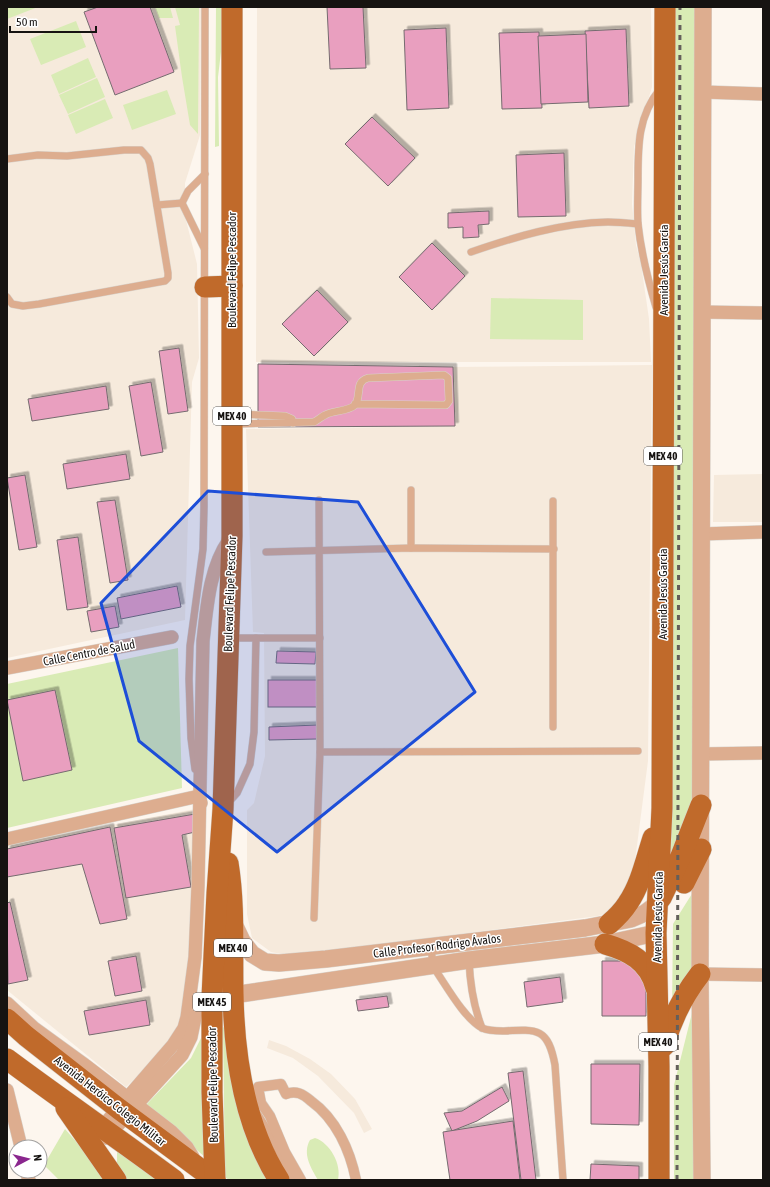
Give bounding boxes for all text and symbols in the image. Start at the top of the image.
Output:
scale bar [10,8,96,34]
text: 50 m [16,15,38,29]
street label: Boulevard Felipe Pescador [225,212,239,328]
street label: Avenida Jesús García [657,224,671,316]
road number: MEX 40 [213,407,251,425]
road number: MEX 40 [644,447,682,465]
street label: Boulevard Felipe Pescador [221,535,239,652]
street label: Avenida Jesús García [656,548,670,640]
street label: Calle Centro de Salud [42,637,136,669]
street label: Avenida Jesús García [650,871,666,963]
street label: Calle Profesor Rodrigo Ávalos [372,931,502,961]
road number: MEX 40 [214,939,252,957]
road number: MEX 45 [193,993,231,1011]
street label: Boulevard Felipe Pescador [205,1026,221,1143]
road number: MEX 40 [639,1033,677,1051]
street label: Avenida Heróico Colegio Militar [51,1053,169,1149]
north arrow [8,1139,48,1179]
text: N [32,1154,44,1162]

